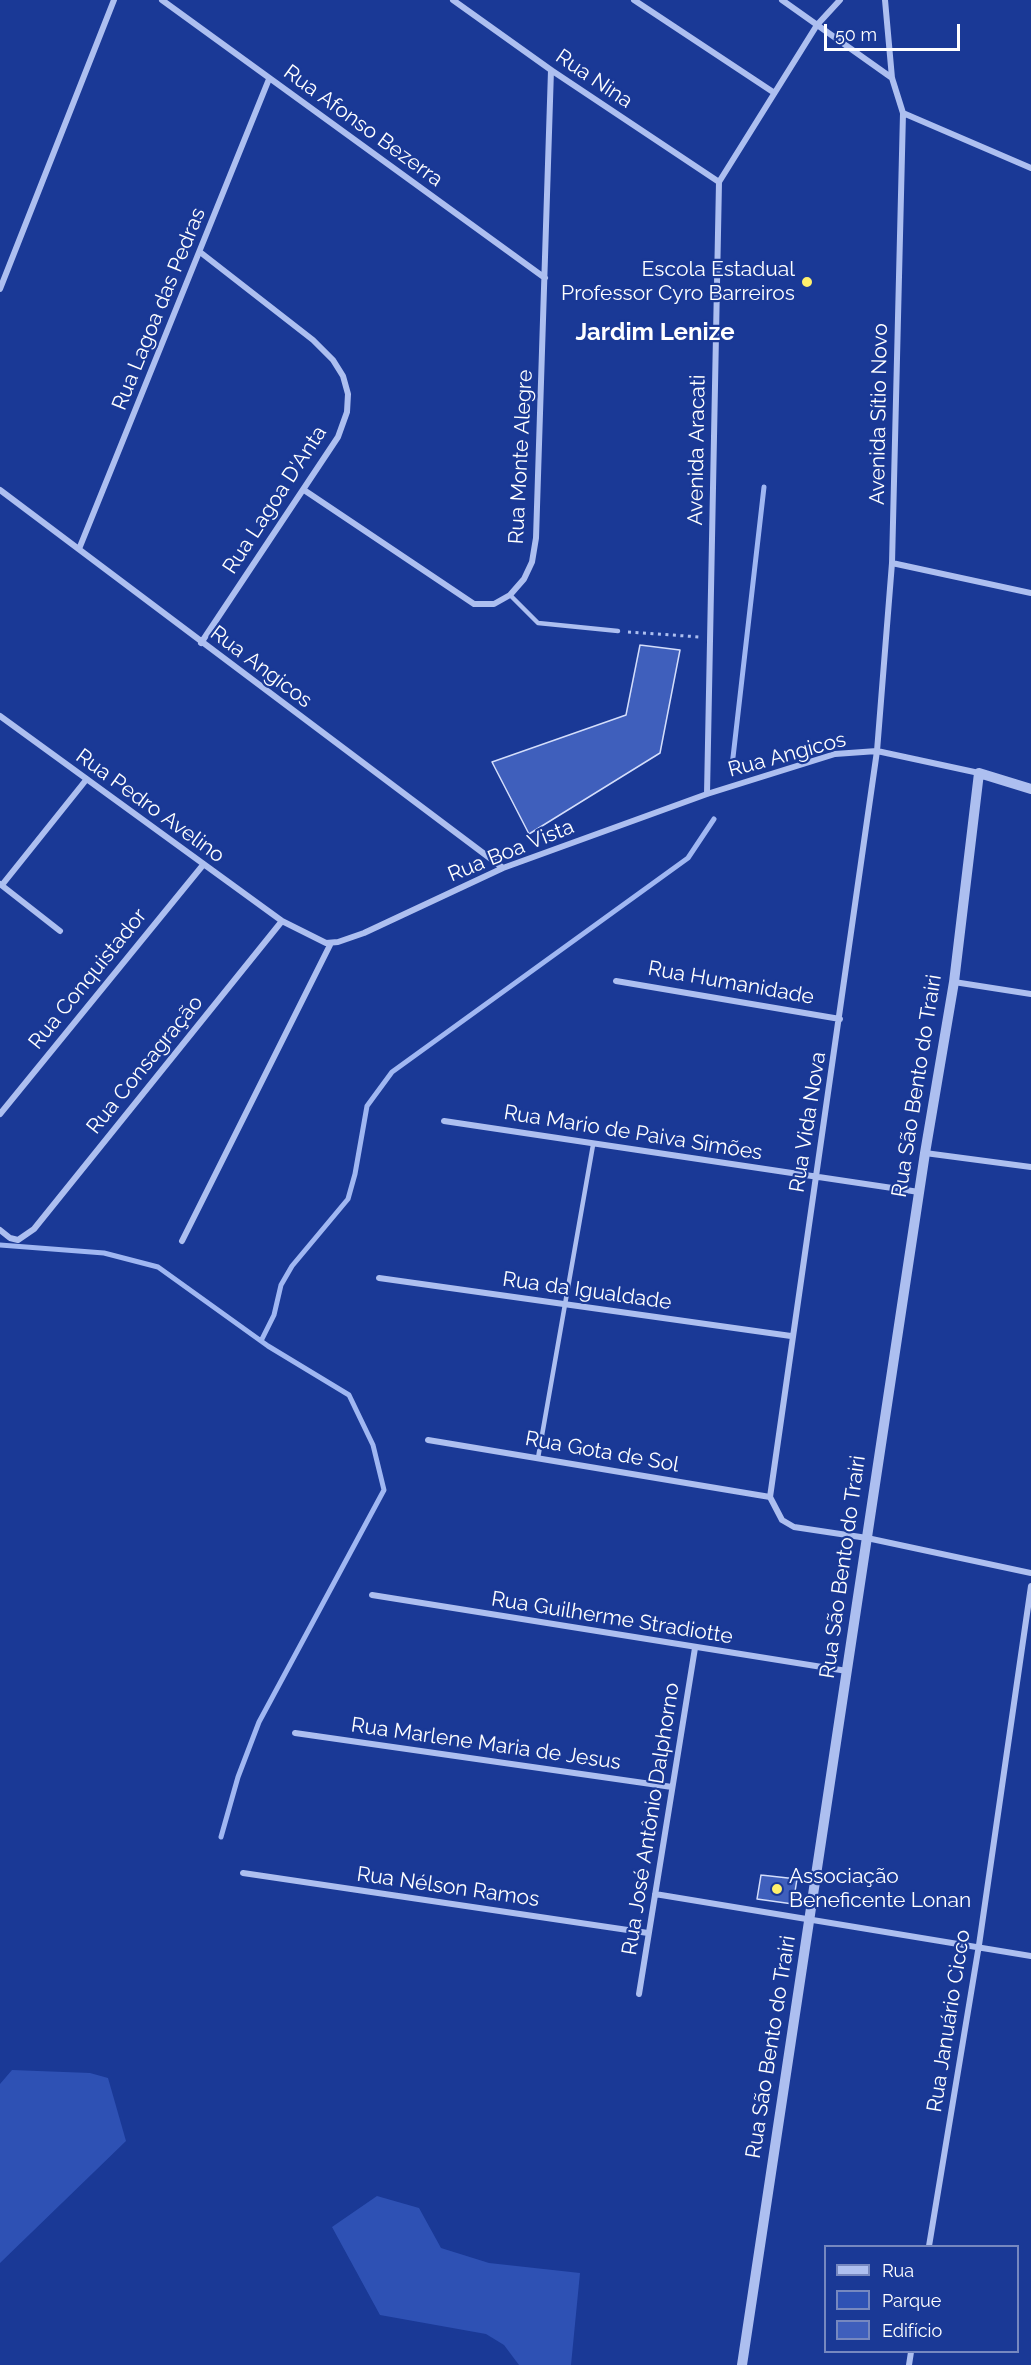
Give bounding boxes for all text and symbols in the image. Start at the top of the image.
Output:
scale bar [827,12,964,50]
text: 50 m [835,24,877,45]
street label: Rua Nina [551,44,637,114]
street label: Rua Afonso Bezerra [278,60,448,192]
street label: Rua Lagoa das Pedras [107,204,211,414]
place label: Escola Estadual Professor Cyro Barreiros [561,257,795,307]
marker: Escola Estadual Professor Cyro Barreiros [800,275,814,289]
district label: Jardim Lenize [575,319,735,347]
street label: Avenida Sítio Novo [865,323,893,505]
street label: Rua Monte Alegre [504,369,538,545]
street label: Avenida Aracati [683,374,711,526]
street label: Rua Lagoa D'Anta [218,421,332,579]
street label: Rua Angicos [205,621,317,713]
street label: Rua Angicos [725,727,849,783]
street label: Rua Pedro Avelino [71,744,229,868]
street label: Rua Boa Vista [444,814,578,888]
street label: Rua Conquistador [24,904,152,1054]
street label: Rua Humanidade [646,956,816,1010]
street label: Rua São Bento do Trairi [887,973,947,1199]
street label: Rua Consagração [81,991,209,1139]
street label: Rua Vida Nova [784,1050,832,1194]
street label: Rua Mario de Paiva Simões [502,1100,764,1166]
street label: Rua da Igualdade [501,1267,673,1315]
street label: Rua Gota de Sol [523,1426,681,1478]
street label: Rua São Bento do Trairi [815,1454,871,1680]
street label: Rua Guilherme Stradiotte [489,1586,735,1650]
street label: Rua José Antônio Dalphorno [617,1681,685,1957]
street label: Rua Marlene Maria de Jesus [349,1713,623,1775]
street label: Rua Nélson Ramos [355,1862,541,1912]
place label: Associação Beneficente Lonan [789,1864,971,1914]
marker: Associação Beneficente Lonan [770,1882,784,1896]
street label: Rua Januário Cicco [922,1928,976,2114]
street label: Rua São Bento do Trairi [741,1934,801,2160]
legend [824,2245,1019,2353]
text: Rua [882,2260,914,2281]
text: Parque [882,2290,941,2311]
text: Edifício [882,2320,942,2341]

